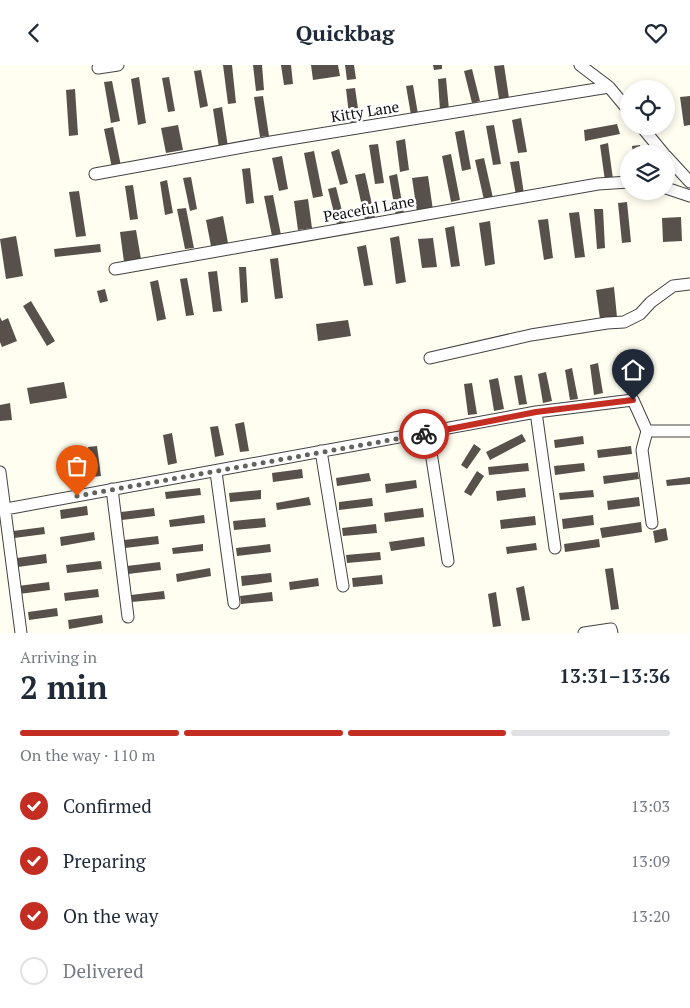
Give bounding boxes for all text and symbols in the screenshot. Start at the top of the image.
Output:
text: Quickbag [296,18,394,47]
icon: back [20,19,48,47]
icon: heart [642,19,670,47]
map controls [620,80,675,200]
button: locate [620,80,675,135]
street label: Kitty Lane [329,96,400,126]
button: layers [620,145,675,200]
street label: Peaceful Lane [322,190,416,226]
pin [612,349,654,400]
icon: home [619,356,647,384]
courier [399,409,449,459]
icon: bike [410,420,438,448]
pin [56,445,98,496]
icon: bag [63,452,91,480]
text: Arriving in [20,646,97,668]
text: 13:31–13:36 [559,663,670,688]
text: 2 min [20,666,108,708]
text: On the way · 110 m [20,744,155,766]
icon: check [20,792,48,820]
text: Confirmed [63,793,152,818]
text: 13:03 [631,795,670,817]
icon: check [20,847,48,875]
text: Preparing [63,848,146,873]
text: 13:09 [631,850,670,872]
icon: check [20,902,48,930]
text: On the way [63,903,158,928]
text: 13:20 [631,905,670,927]
text: Delivered [63,958,144,983]

